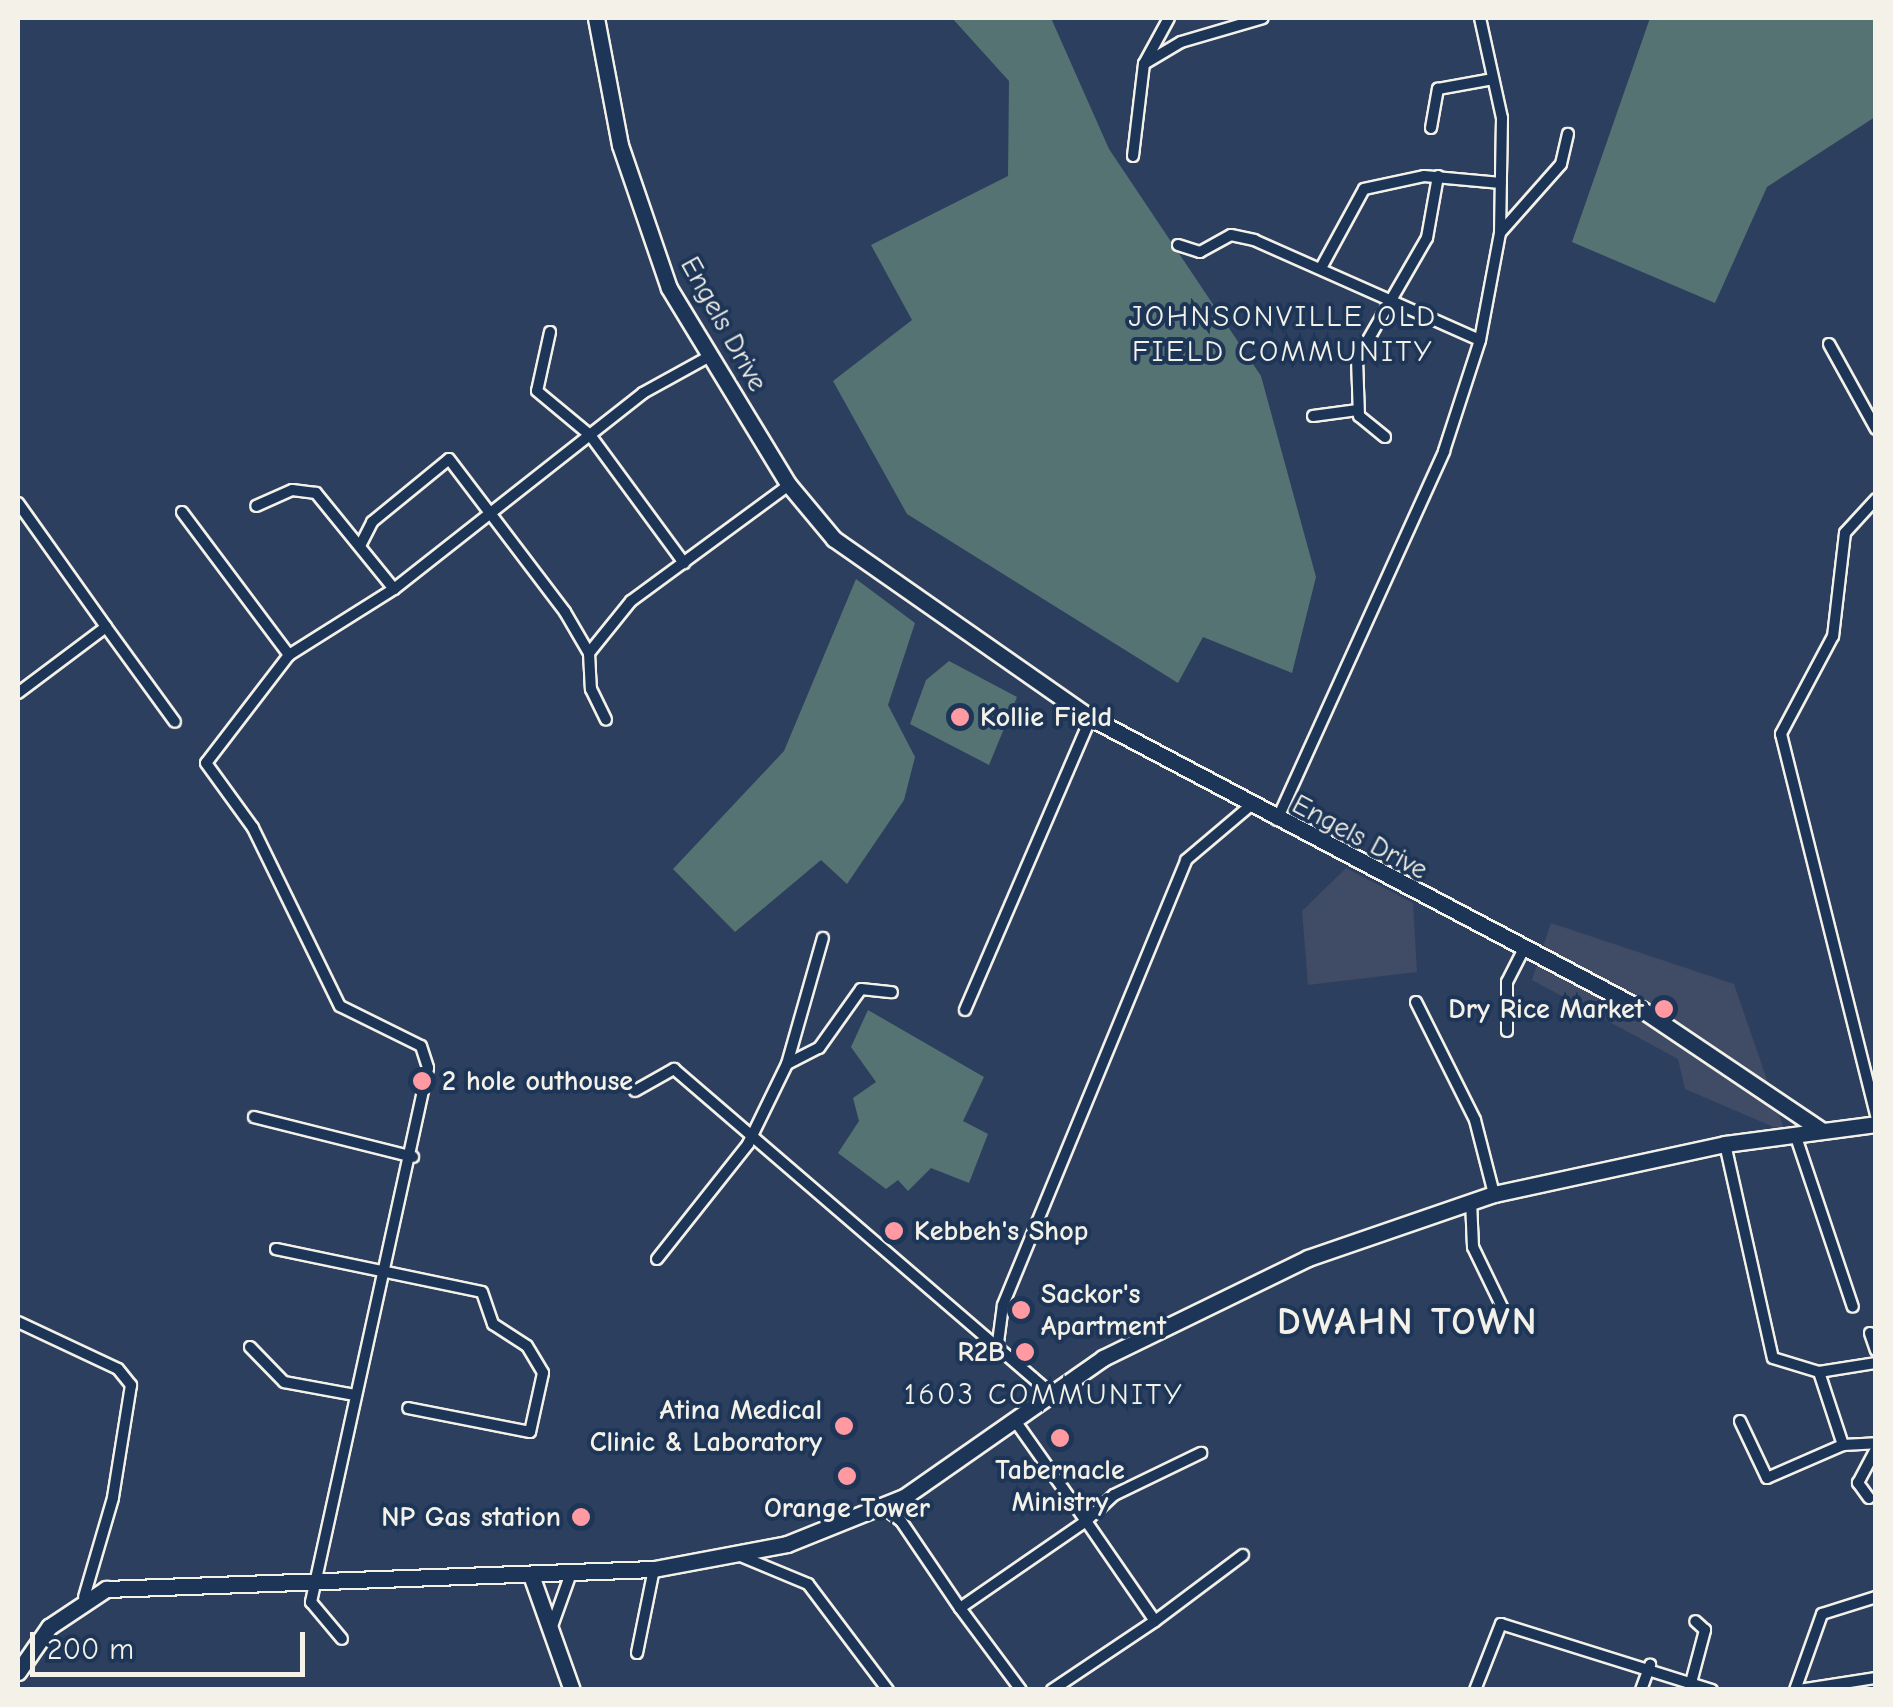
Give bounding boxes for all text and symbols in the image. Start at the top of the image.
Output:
street label: Engels Drive [673,251,775,397]
district label: JOHNSONVILLE OLD FIELD COMMUNITY [1128,299,1438,370]
place label: Kollie Field [980,700,1112,734]
marker: Kollie Field [949,706,971,728]
street label: Engels Drive [1286,787,1434,887]
place label: Dry Rice Market [1448,992,1644,1026]
marker: Dry Rice Market [1653,998,1675,1020]
place label: 2 hole outhouse [442,1064,633,1098]
marker: 2 hole outhouse [411,1070,433,1092]
place label: Kebbeh's Shop [914,1214,1088,1248]
marker: Kebbeh's Shop [883,1220,905,1242]
place label: Sackor's Apartment [1041,1277,1166,1343]
marker: Sackor's Apartment [1010,1299,1032,1321]
district label: DWAHN TOWN [1277,1300,1539,1346]
place label: R2B [958,1335,1005,1369]
marker: R2B [1014,1341,1036,1363]
district label: 1603 COMMUNITY [904,1377,1184,1413]
place label: Atina Medical Clinic & Laboratory [590,1393,822,1459]
marker: Atina Medical Clinic & Laboratory [831,1413,857,1439]
marker: Tabernacle Ministry [1049,1427,1071,1449]
place label: Tabernacle Ministry [995,1453,1125,1519]
marker: Orange Tower [836,1465,858,1487]
place label: Orange Tower [764,1491,930,1525]
place label: NP Gas station [381,1500,561,1534]
marker: NP Gas station [570,1506,592,1528]
scale bar [35,1612,310,1674]
text: 200 m [47,1632,134,1667]

